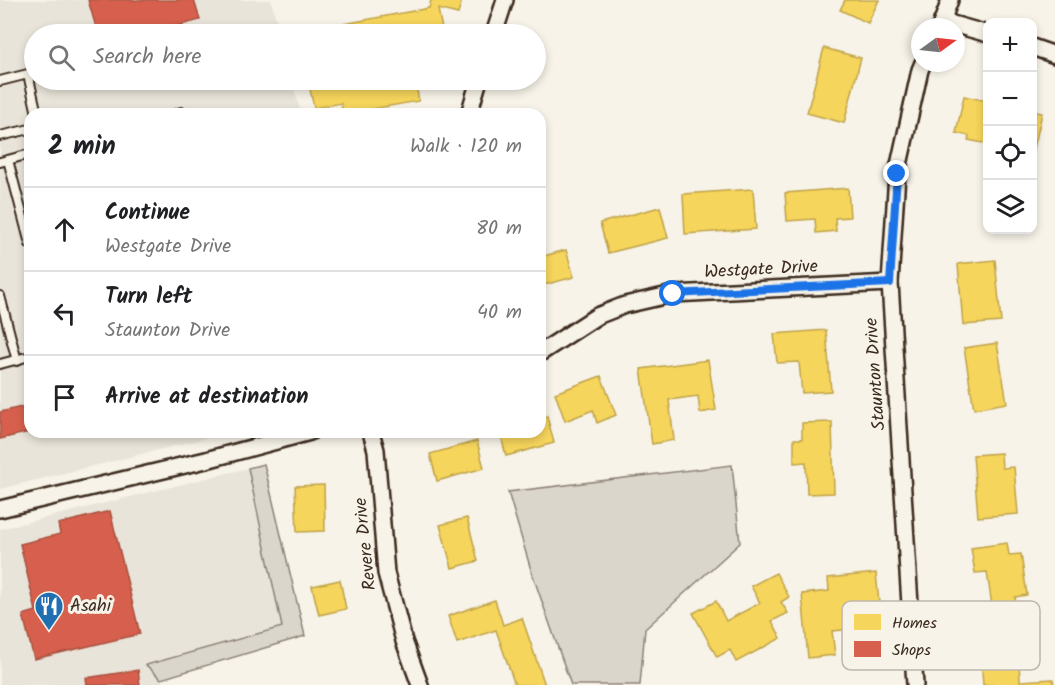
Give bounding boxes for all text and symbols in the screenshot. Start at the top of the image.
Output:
north arrow [911,18,965,72]
map controls [983,18,1037,234]
button: + [983,18,1037,72]
search box [24,24,546,90]
text: Search here [93,40,201,75]
icon: search [45,41,78,74]
button: − [983,72,1037,126]
text: 2 min [48,126,116,168]
button: locate [983,126,1037,180]
text: Walk · 120 m [410,131,522,163]
route end [883,160,909,186]
button: layers [983,180,1037,234]
text: Continue [105,196,190,231]
icon: ahead [48,213,81,246]
text: 80 m [476,213,522,245]
text: Westgate Drive [105,231,231,263]
street label: Westgate Drive [703,253,819,287]
text: Turn left [105,280,192,315]
route start [659,280,685,306]
icon: left [48,297,81,330]
text: 40 m [477,297,522,329]
text: Staunton Drive [105,315,230,347]
street label: Staunton Drive [858,317,894,431]
text: Arrive at destination [105,380,308,415]
icon: arrive [48,381,81,414]
street label: Revere Drive [347,496,385,592]
restaurant icon: Asahi [33,590,65,632]
place label: Asahi [70,592,112,621]
legend [842,601,1040,670]
text: Homes [892,611,937,636]
text: Shops [892,638,931,663]

